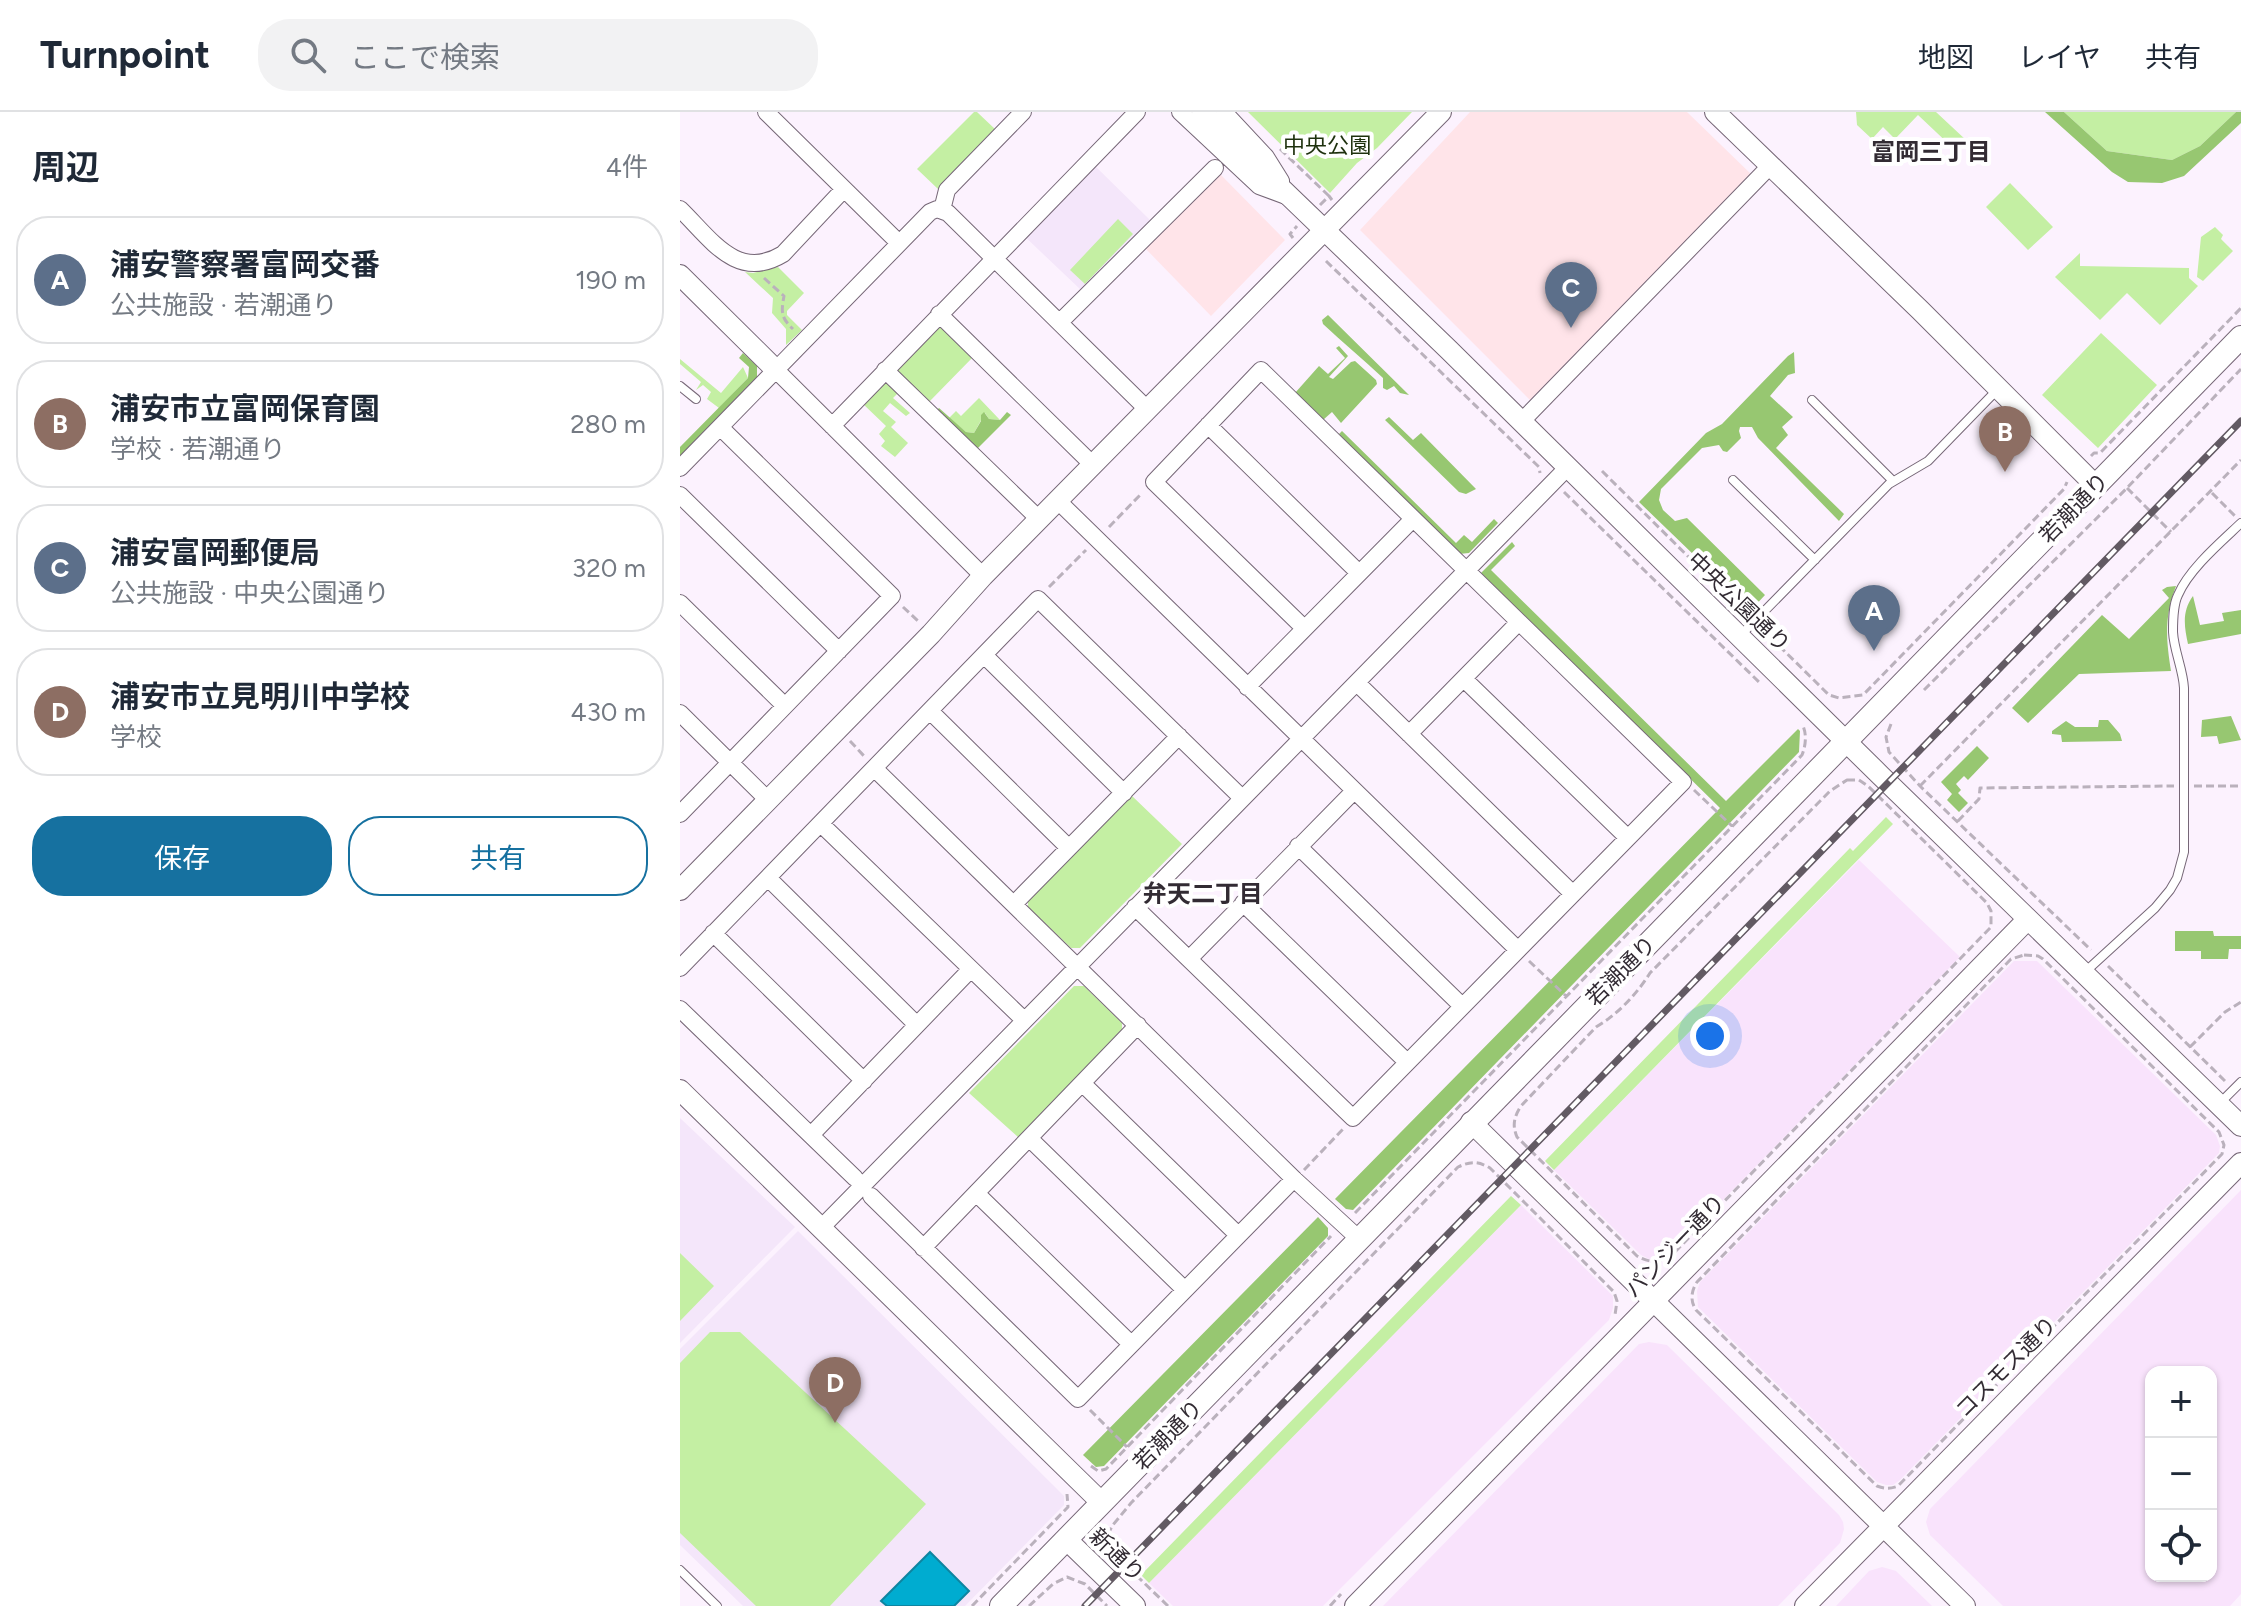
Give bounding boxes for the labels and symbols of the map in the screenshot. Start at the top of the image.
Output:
park label: 中央公園 [1283,132,1371,159]
district label: 富岡三丁目 [1871,137,1991,166]
pin: C [1545,262,1597,328]
pin: B [1979,406,2031,472]
street label: 若潮通り [2034,467,2114,549]
street label: 中央公園通り [1682,546,1796,658]
pin: A [1848,585,1900,651]
district label: 弁天二丁目 [1143,879,1263,908]
street label: 若潮通り [1580,930,1662,1012]
your location [1690,1016,1730,1056]
street label: パンジー通り [1619,1189,1731,1303]
street label: コスモス通り [1950,1311,2062,1423]
pin: D [809,1357,861,1423]
street label: 若潮通り [1128,1394,1208,1476]
street label: 新通り [1084,1522,1150,1588]

